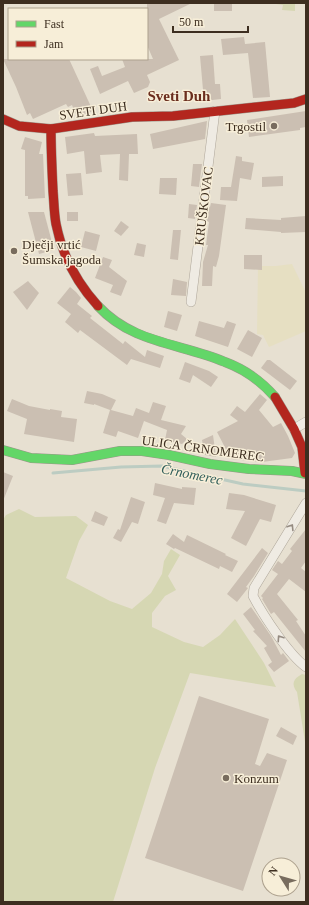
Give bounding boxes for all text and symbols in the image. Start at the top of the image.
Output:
legend [8,8,148,60]
scale bar [173,8,248,34]
text: 50 m [179,15,204,29]
text: Fast [44,17,65,31]
text: Jam [44,37,64,51]
district label: Sveti Duh [148,88,211,104]
street label: SVETI DUH [58,98,128,123]
place label: Trgostil [226,119,266,134]
marker: Trgostil [269,121,279,131]
street label: KRUŠKOVAC [191,166,216,246]
place label: Dječji vrtić Šumska jagoda [22,237,101,267]
marker: Dječji vrtić Šumska jagoda [9,246,19,256]
street label: ULICA ČRNOMEREC [141,432,265,464]
water label: Črnomerec [160,460,225,488]
one-way arrow [287,524,294,531]
one-way arrow [277,635,285,642]
place label: Konzum [234,771,279,786]
marker: Konzum [221,773,231,783]
north arrow [261,857,301,897]
text: N [266,864,280,878]

